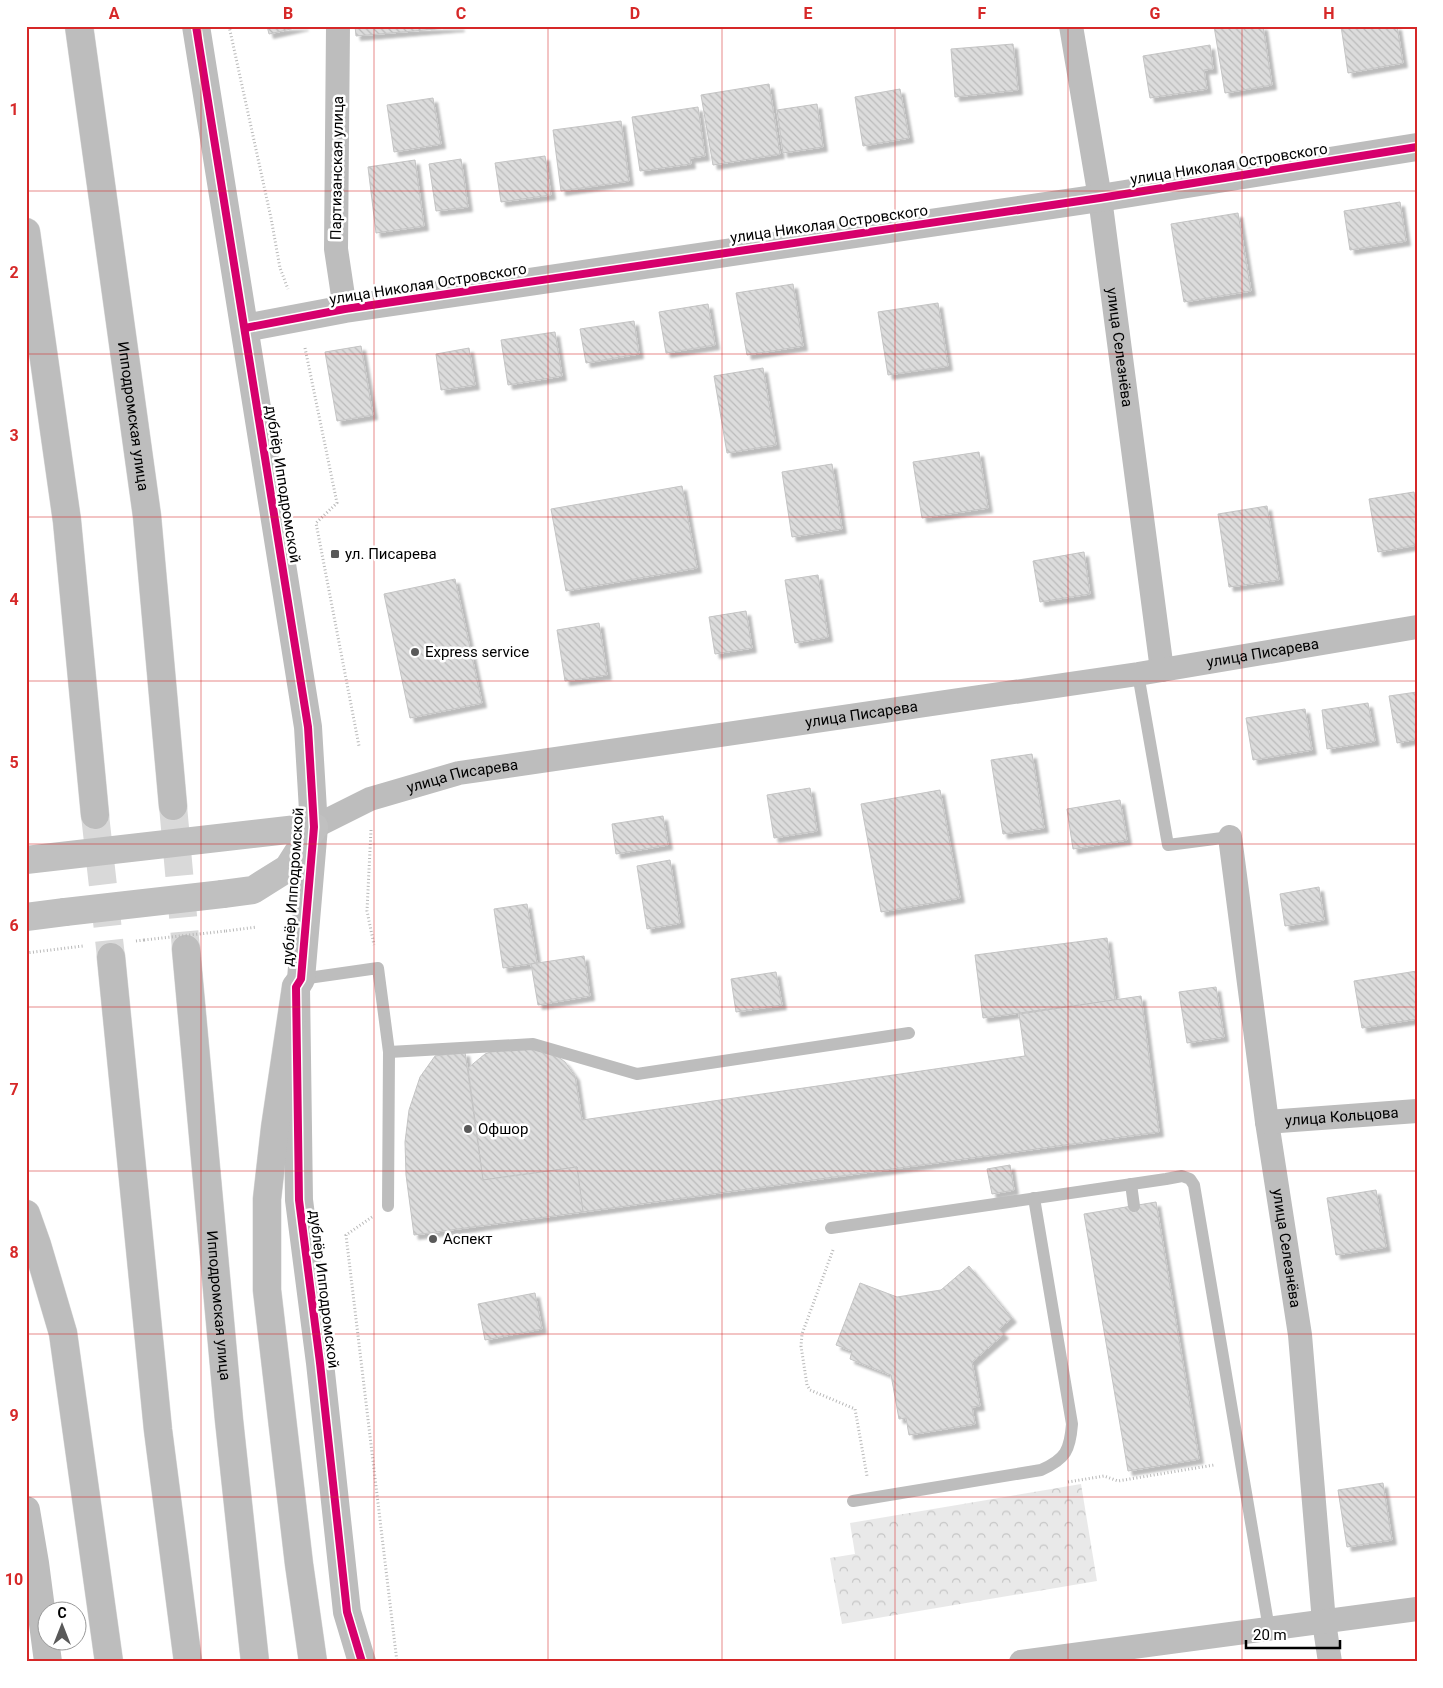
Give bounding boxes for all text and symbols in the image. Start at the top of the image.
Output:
text: A [109,4,120,23]
text: B [283,4,293,23]
text: C [456,4,466,23]
text: D [630,4,640,23]
text: E [804,4,813,23]
text: F [978,4,987,23]
text: G [1150,4,1161,23]
text: H [1323,4,1335,23]
street label: Партизанская улица [327,96,347,240]
text: 1 [9,100,19,119]
street label: улица Николая Островского [1129,140,1329,188]
street label: улица Николая Островского [729,201,929,247]
street label: улица Николая Островского [328,260,528,308]
text: 2 [9,263,19,282]
street label: улица Селезнёва [1103,286,1136,408]
street label: Ипподромская улица [114,340,152,492]
street label: дублёр Ипподромской [262,404,304,564]
text: 3 [9,426,19,445]
place label: ул. Писарева [345,545,437,563]
marker: ул. Писарева [329,548,341,560]
text: 4 [9,590,19,609]
street label: улица Писарева [1205,635,1320,671]
place label: Express service [425,643,529,661]
marker: Express service [409,646,421,658]
street label: улица Писарева [804,697,919,731]
text: 5 [9,753,19,772]
street label: улица Писарева [405,756,519,797]
street label: дублёр Ипподромской [278,807,308,967]
text: 6 [9,916,19,935]
text: 7 [9,1080,19,1099]
street label: улица Кольцова [1284,1103,1399,1130]
place label: Офшор [478,1120,528,1138]
marker: Офшор [462,1123,474,1135]
street label: улица Селезнёва [1268,1187,1305,1309]
street label: дублёр Ипподромской [305,1209,343,1369]
street label: Ипподромская улица [203,1230,234,1381]
place label: Аспект [443,1230,493,1248]
marker: Аспект [427,1233,439,1245]
text: 8 [9,1243,19,1262]
text: 9 [9,1406,19,1425]
text: 10 [5,1570,23,1589]
north arrow [38,1600,88,1650]
text: С [57,1605,67,1621]
scale bar [1246,1618,1339,1650]
text: 20 m [1253,1626,1287,1644]

